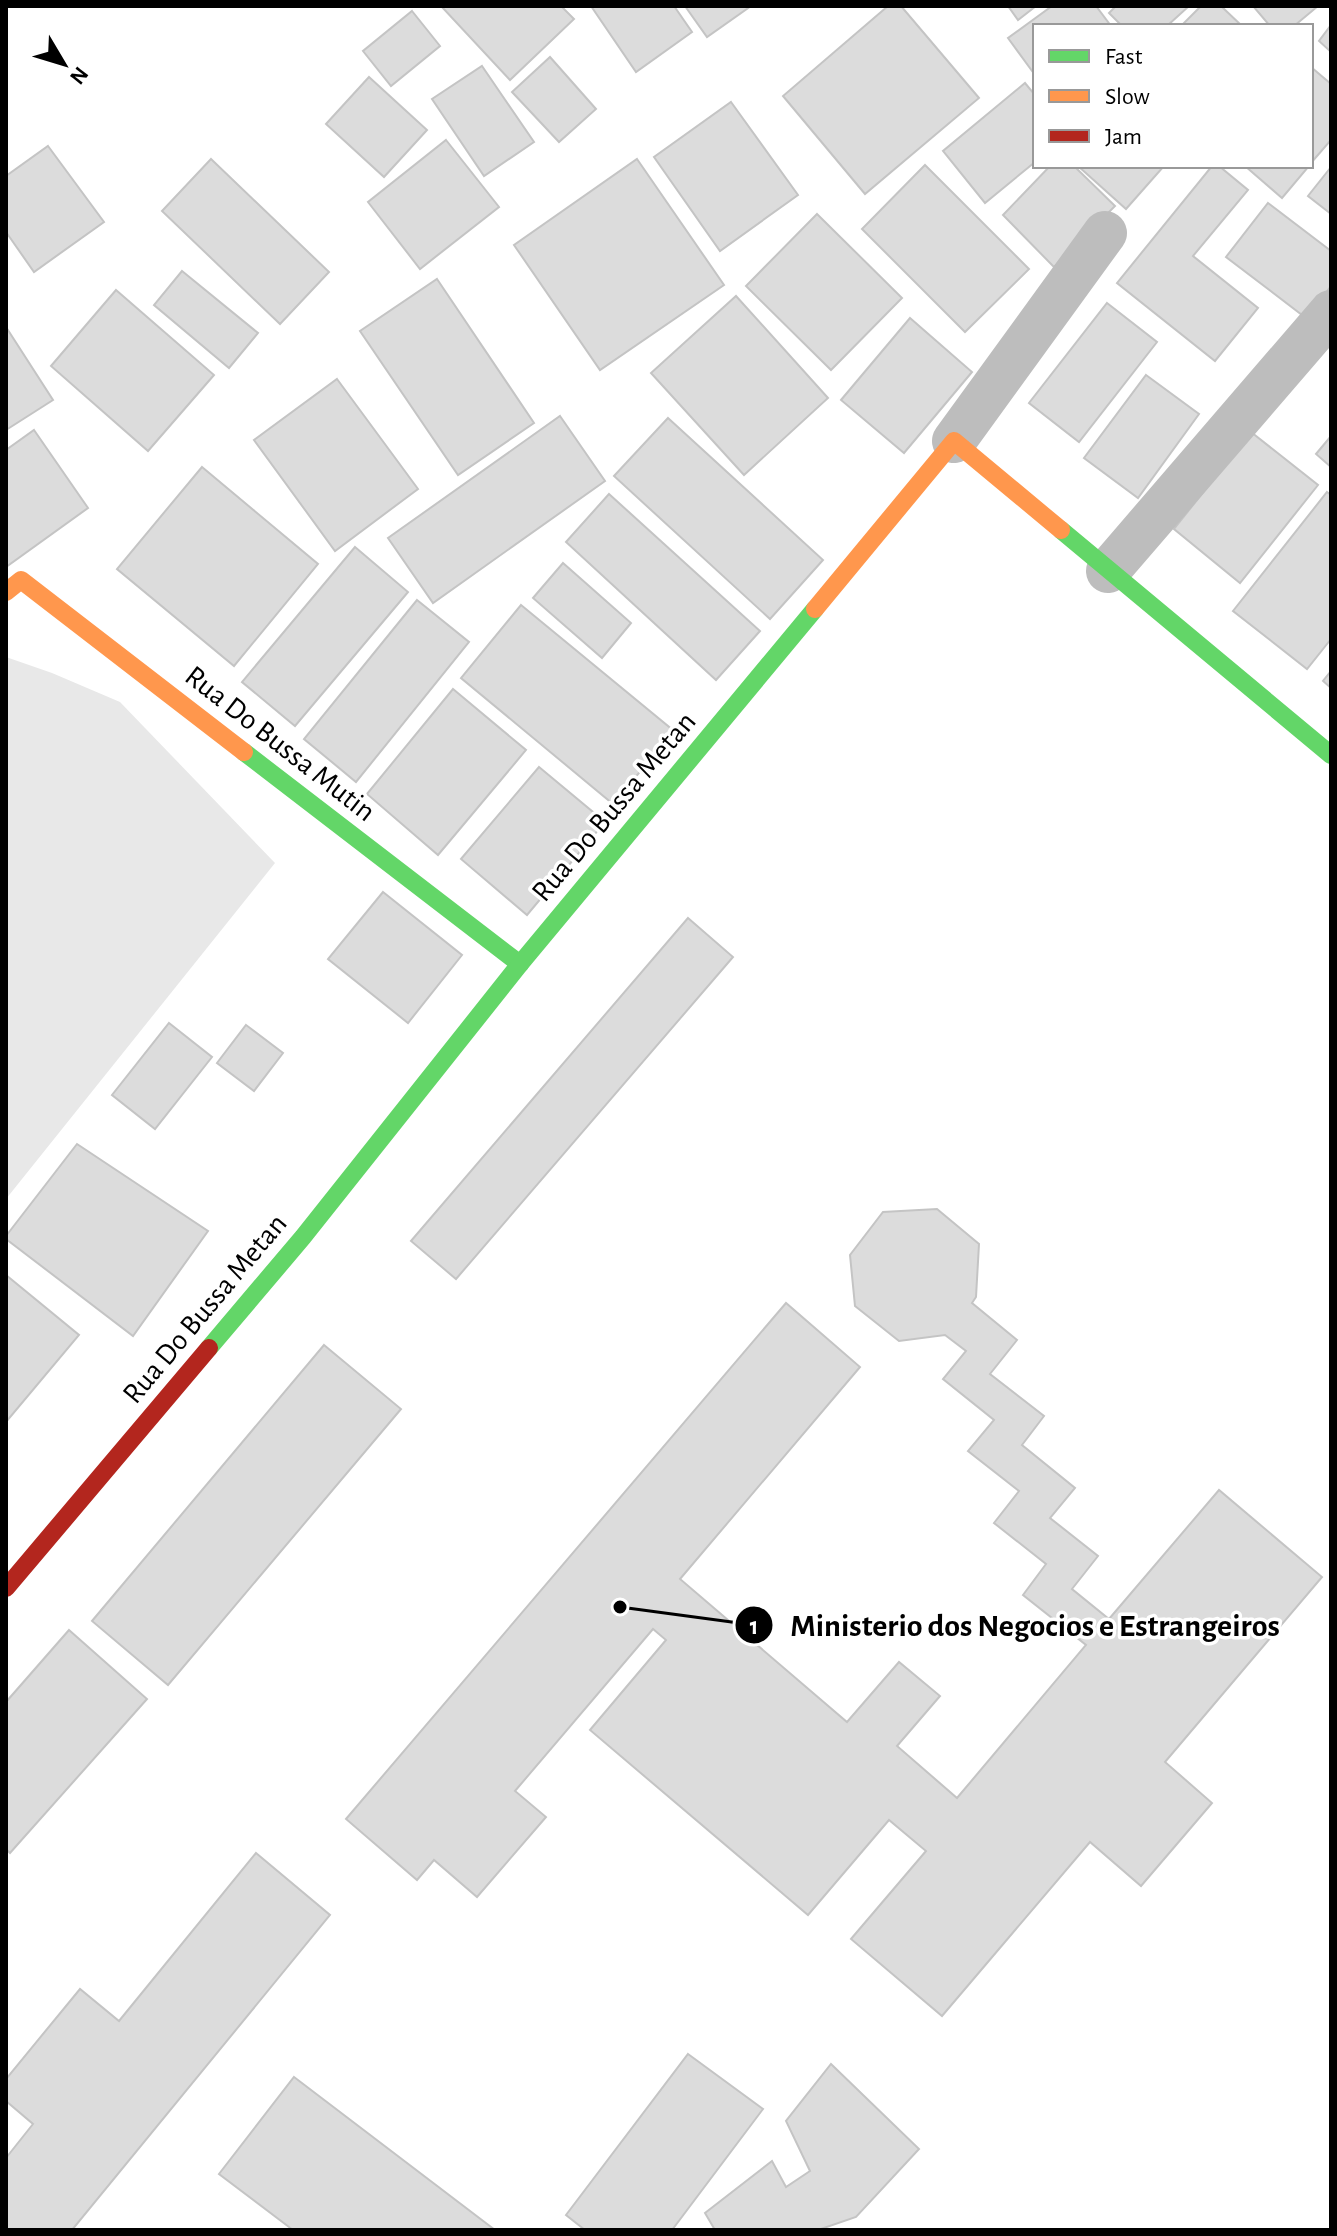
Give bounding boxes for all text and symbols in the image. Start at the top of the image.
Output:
north arrow [24,24,104,104]
legend [1033,24,1313,168]
text: Fast [1105,45,1143,69]
text: N [66,63,92,88]
text: Slow [1105,85,1150,109]
text: Jam [1105,125,1142,149]
street label: Rua Do Bussa Mutin [179,661,381,827]
street label: Rua Do Bussa Metan [526,707,702,907]
street label: Rua Do Bussa Metan [117,1209,293,1409]
callout: Ministerio dos Negocios e Estrangeiros [734,1597,1295,1653]
text: Ministerio dos Negocios e Estrangeiros [790,1610,1280,1642]
text: 1 [750,1615,758,1639]

